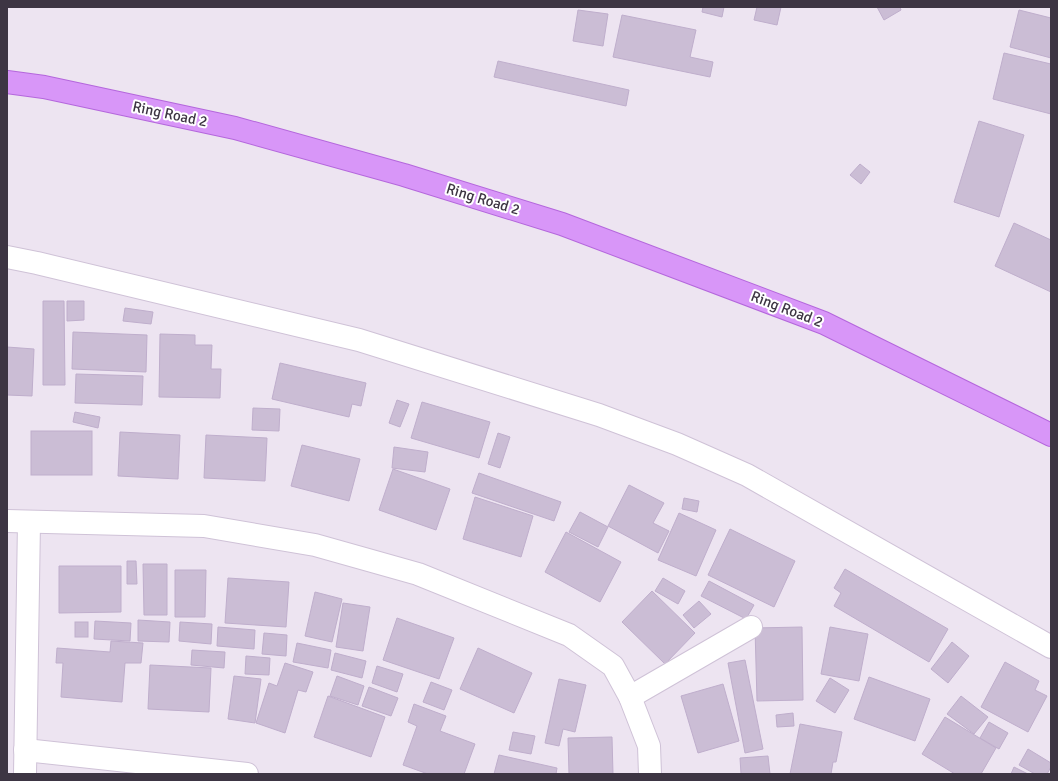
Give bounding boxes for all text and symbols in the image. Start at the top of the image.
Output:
street label: Ring Road 2 [131,97,209,131]
street label: Ring Road 2 [444,179,522,219]
street label: Ring Road 2 [748,287,826,331]

